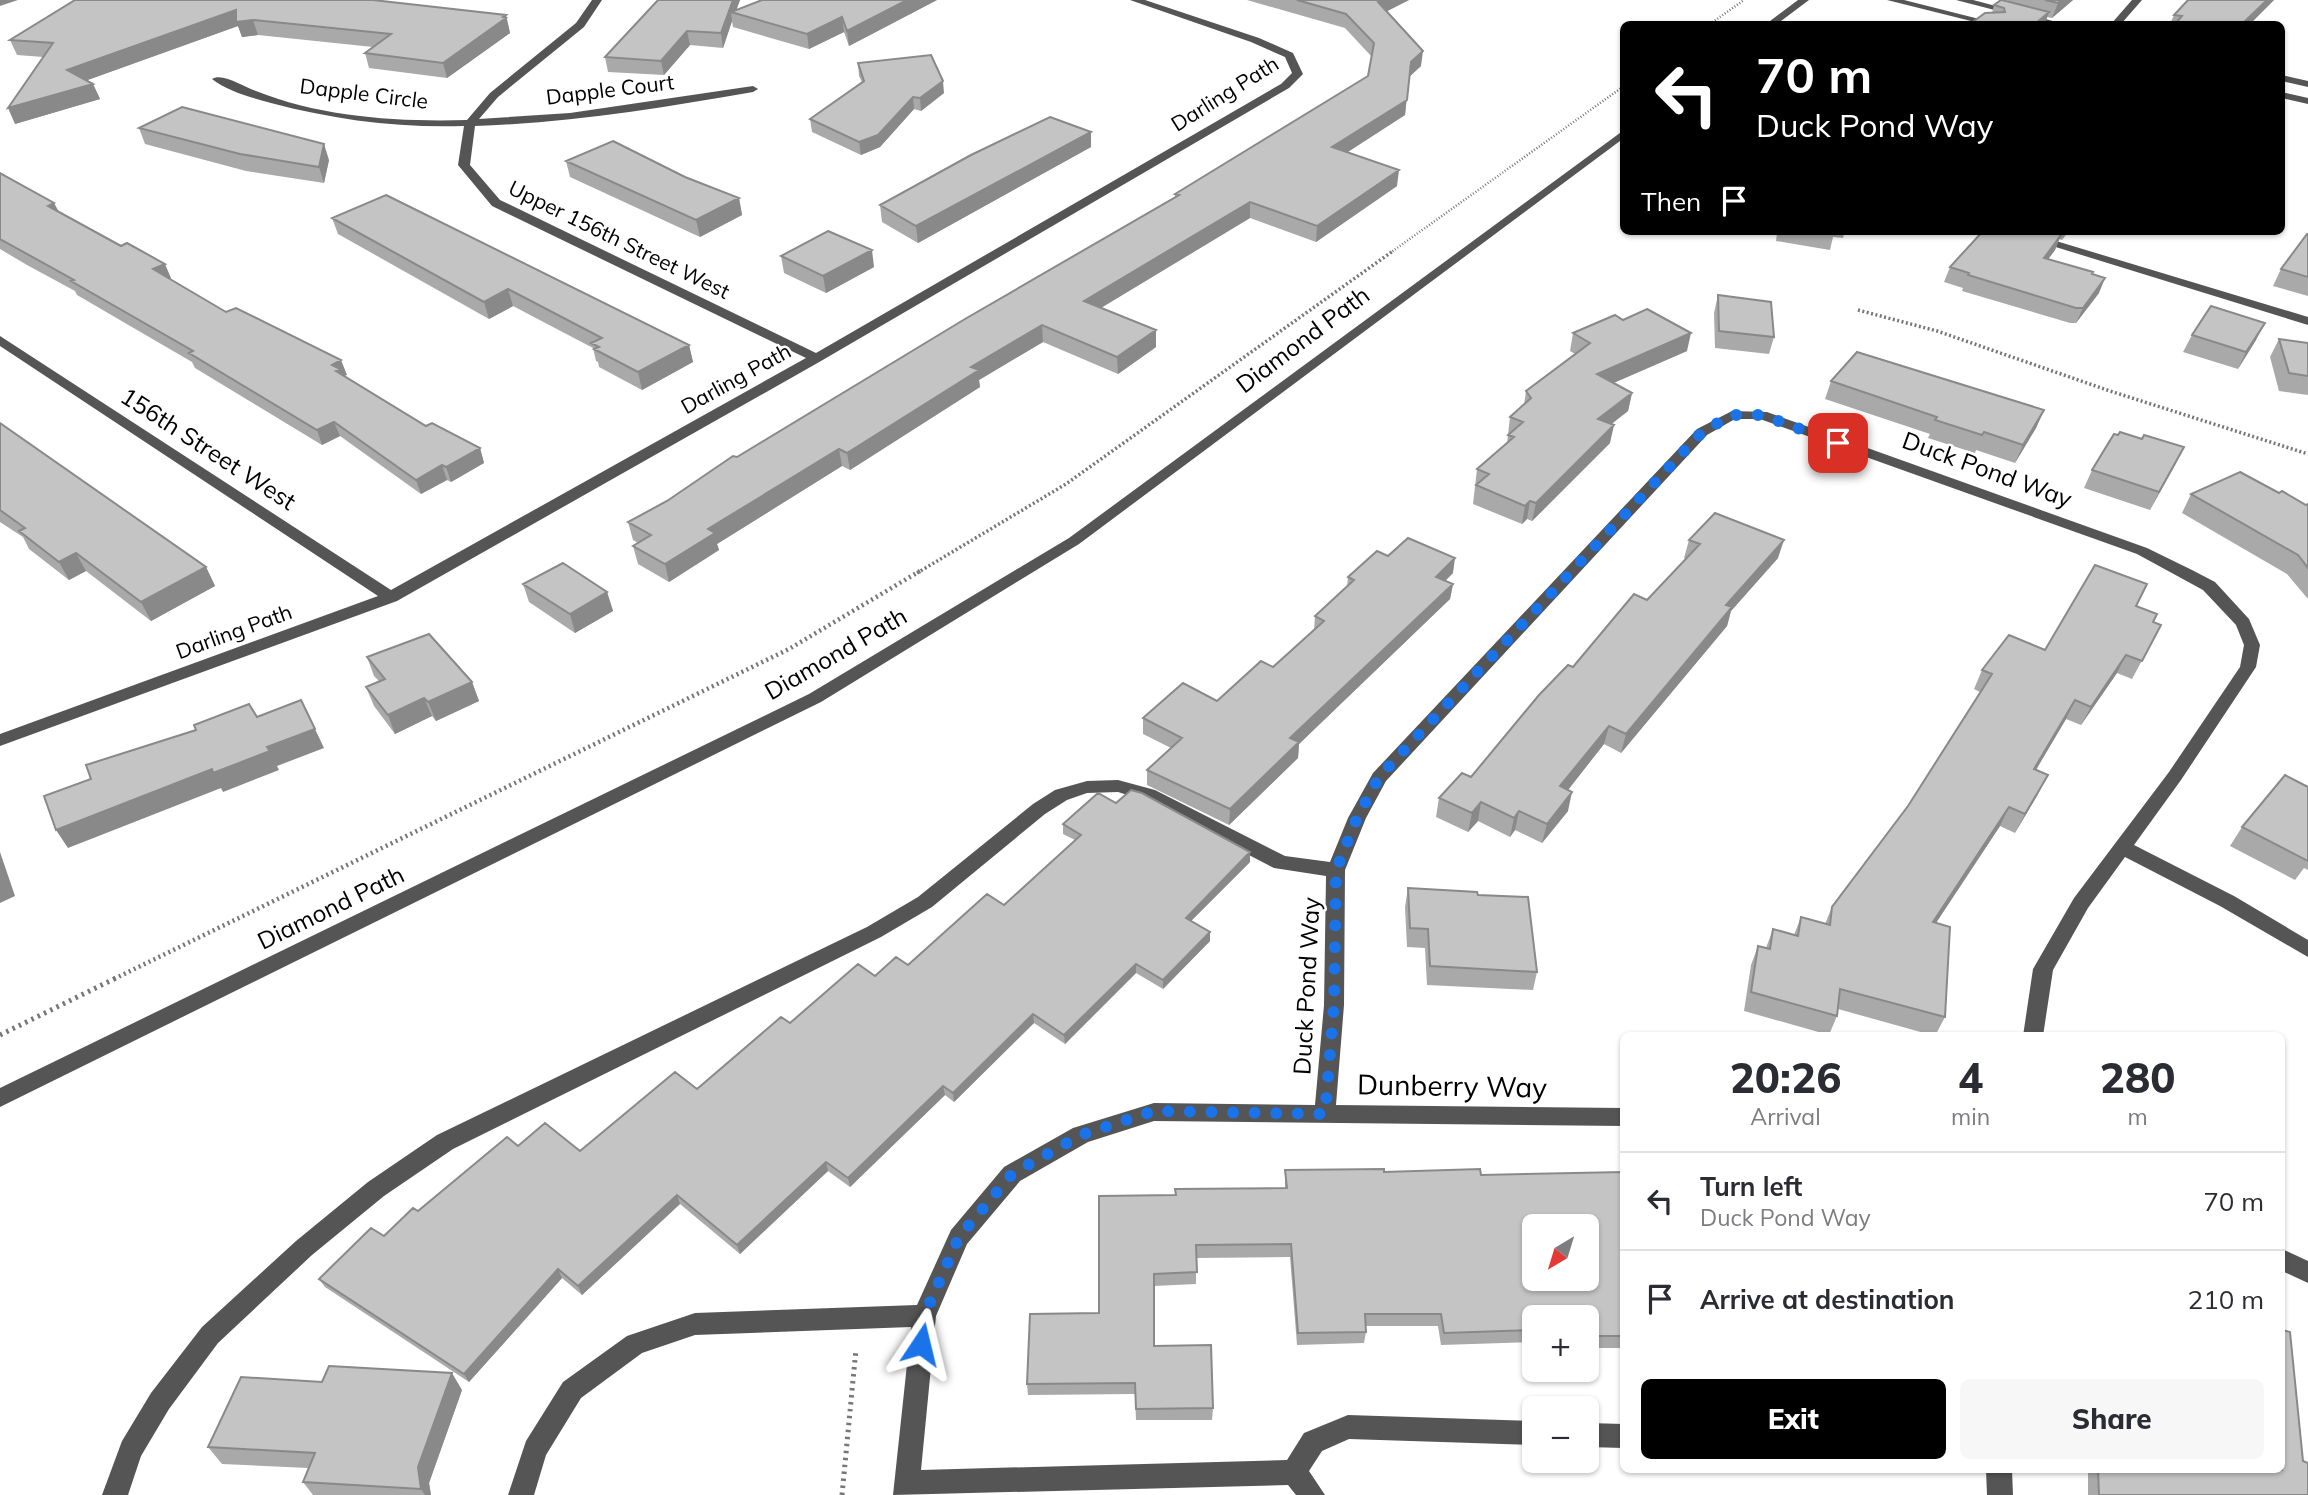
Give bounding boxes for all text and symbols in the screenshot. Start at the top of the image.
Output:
text: 70 m [1756,44,1872,105]
icon: left [1641,49,1732,140]
street label: Darling Path [1166,50,1283,136]
street label: Dapple Court [544,68,675,110]
street label: Dapple Circle [298,72,430,114]
text: Duck Pond Way [1756,105,1994,145]
street label: Upper 156th Street West [505,174,734,304]
icon: arrive [1715,182,1753,220]
text: Then [1641,185,1701,218]
street label: Diamond Path [1230,279,1375,399]
street label: Darling Path [676,337,795,419]
street label: 156th Street West [115,380,302,516]
pin [1808,413,1868,473]
icon: arrive [1819,424,1857,462]
street label: Duck Pond Way [1899,425,2076,514]
street label: Darling Path [172,598,295,664]
street label: Diamond Path [759,600,912,706]
street label: Diamond Path [252,859,409,956]
street label: Duck Pond Way [1286,896,1326,1076]
text: 20:26 [1730,1051,1841,1104]
text: 4 [1958,1051,1983,1104]
text: 280 [2100,1051,2175,1104]
street label: Dunberry Way [1357,1066,1547,1105]
text: Arrival [1750,1102,1821,1131]
text: min [1951,1102,1990,1131]
text: m [2127,1102,2148,1131]
text: Turn left [1700,1170,1802,1203]
icon: left [1641,1182,1679,1220]
text: 70 m [2203,1185,2264,1218]
text: Duck Pond Way [1700,1203,1871,1232]
north arrow [1522,1214,1600,1292]
map controls [1522,1214,1599,1473]
icon: arrive [1641,1280,1679,1318]
text: Arrive at destination [1700,1283,1955,1316]
text: 210 m [2188,1283,2264,1316]
button: + [1522,1305,1599,1382]
position arrow [884,1307,958,1381]
button: Exit [1641,1379,1946,1459]
button: Share [1960,1379,2264,1459]
button: − [1522,1396,1599,1473]

